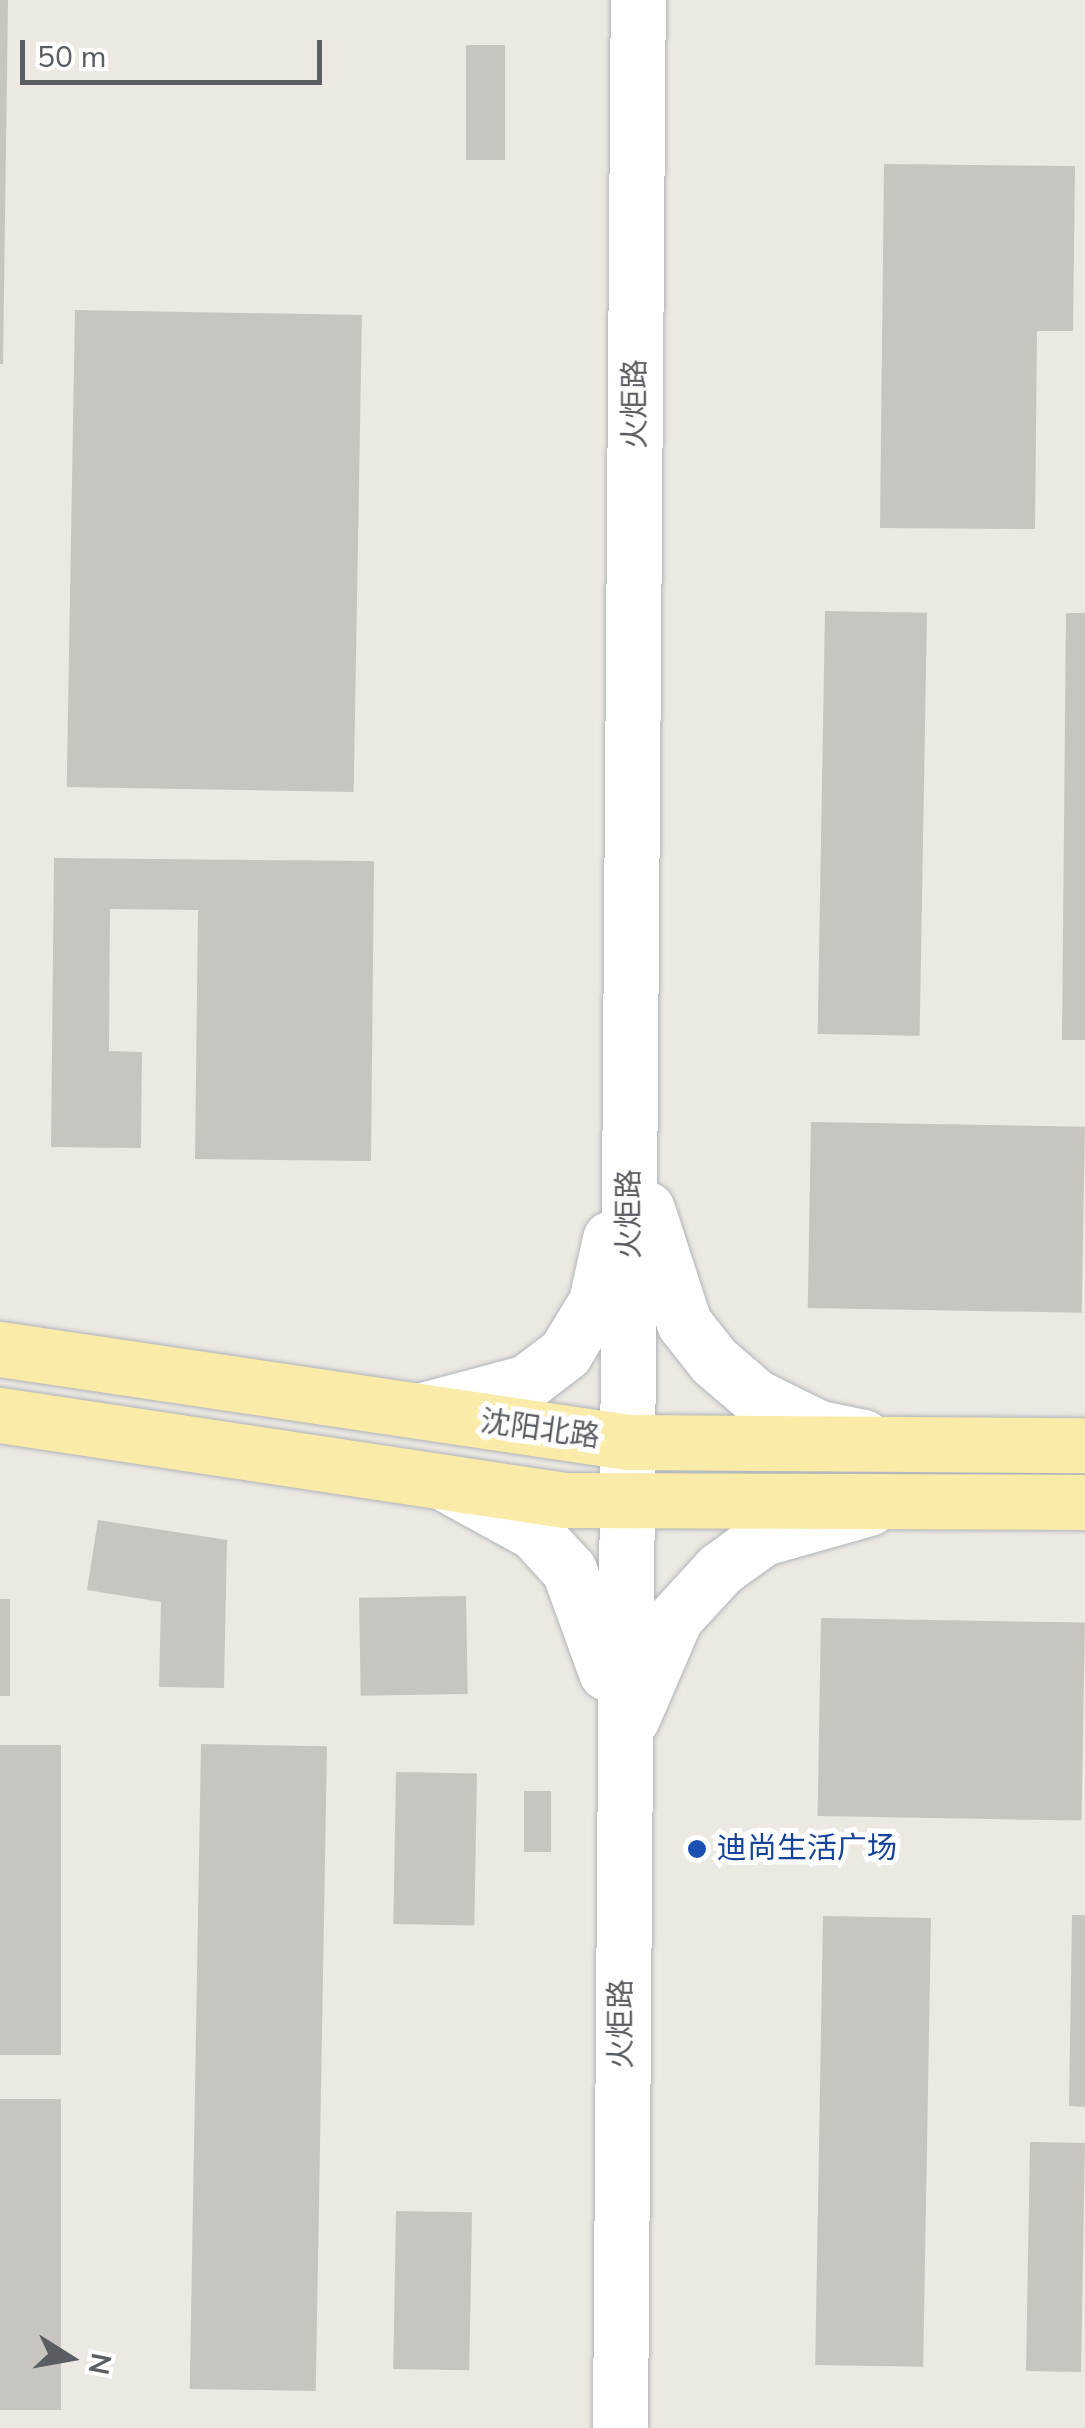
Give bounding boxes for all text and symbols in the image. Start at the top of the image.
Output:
scale bar [25,20,328,82]
text: 50 m [37,37,106,78]
street label: 火炬路 [618,359,654,449]
street label: 火炬路 [612,1169,648,1259]
street label: 沈阳北路 [478,1404,602,1456]
place label: 迪尚生活广场 [717,1831,897,1867]
marker: 迪尚生活广场 [686,1838,708,1860]
street label: 火炬路 [604,1979,640,2069]
north arrow [20,2308,120,2408]
text: N [79,2350,120,2378]

